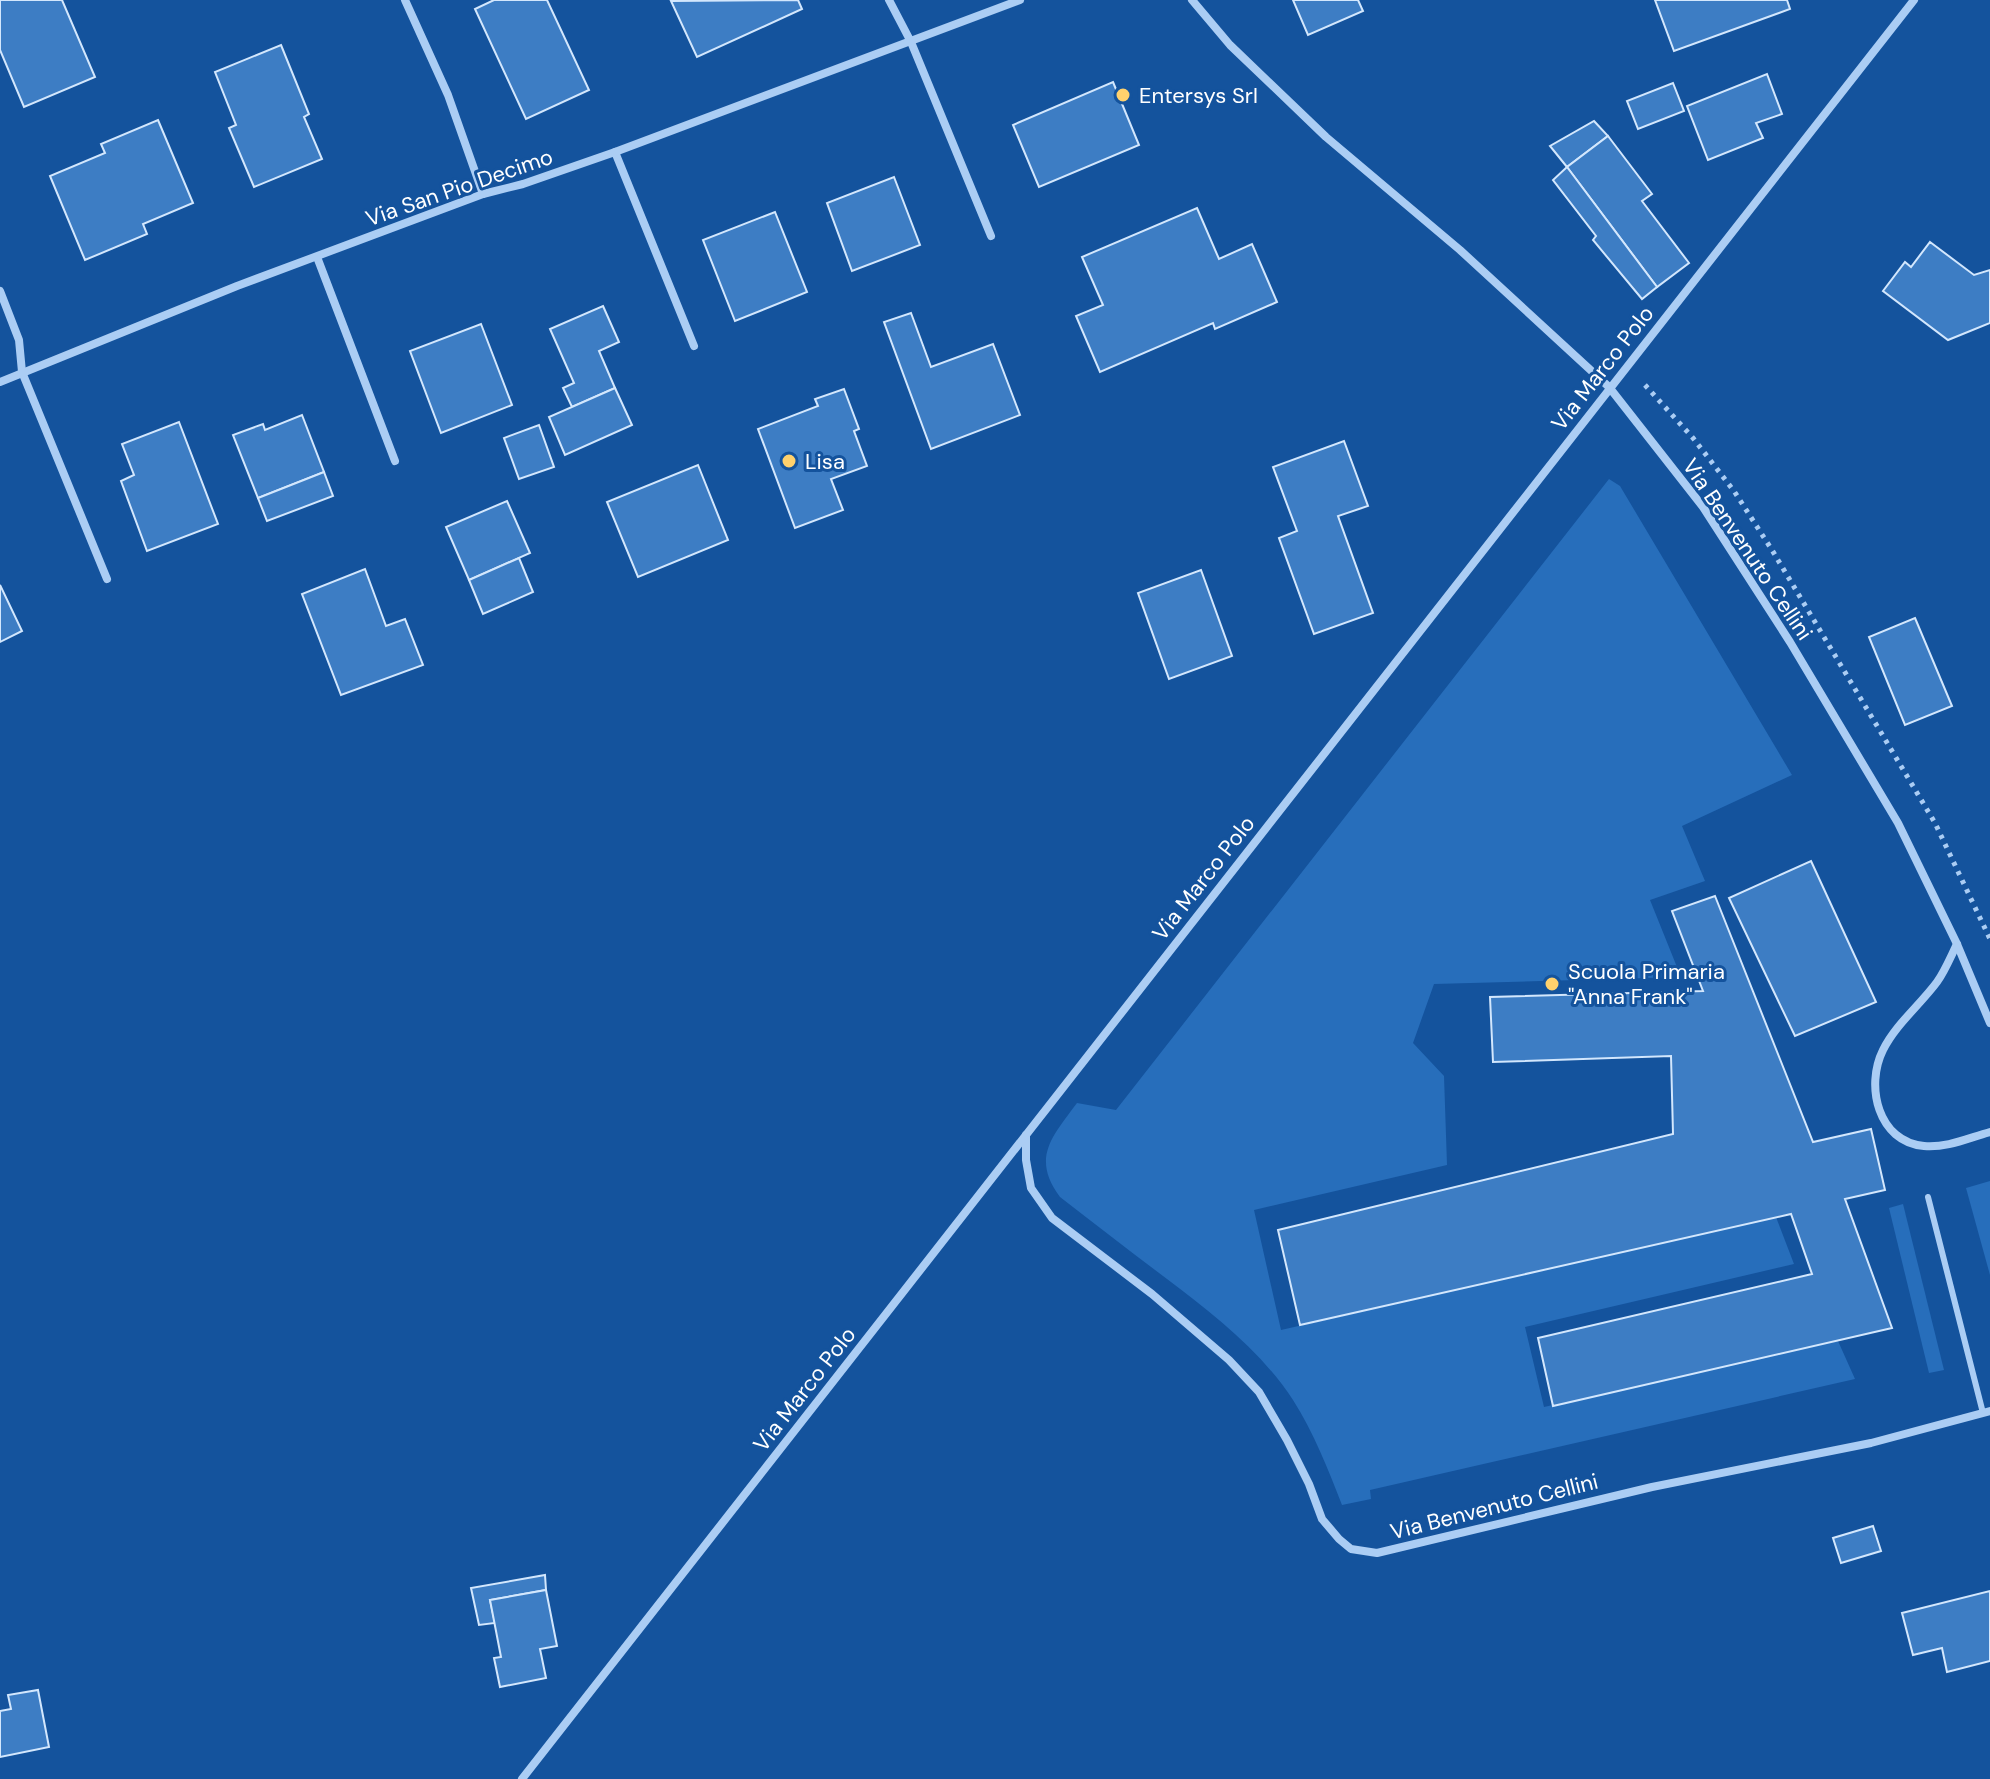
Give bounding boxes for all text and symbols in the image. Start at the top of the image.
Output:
place label: Entersys Srl [1139,81,1258,110]
marker: Entersys Srl [1114,86,1132,104]
street label: Via San Pio Decimo [362,142,557,233]
street label: Via Marco Polo [1545,300,1660,437]
place label: Lisa [805,447,845,476]
marker: Lisa [780,452,798,470]
street label: Via Benvenuto Cellini [1676,453,1819,646]
street label: Via Marco Polo [1146,810,1261,947]
place label: Scuola Primaria "Anna Frank" [1568,957,1725,1011]
marker: Scuola Primaria "Anna Frank" [1543,975,1561,993]
street label: Via Marco Polo [747,1321,862,1458]
street label: Via Benvenuto Cellini [1387,1467,1601,1546]

